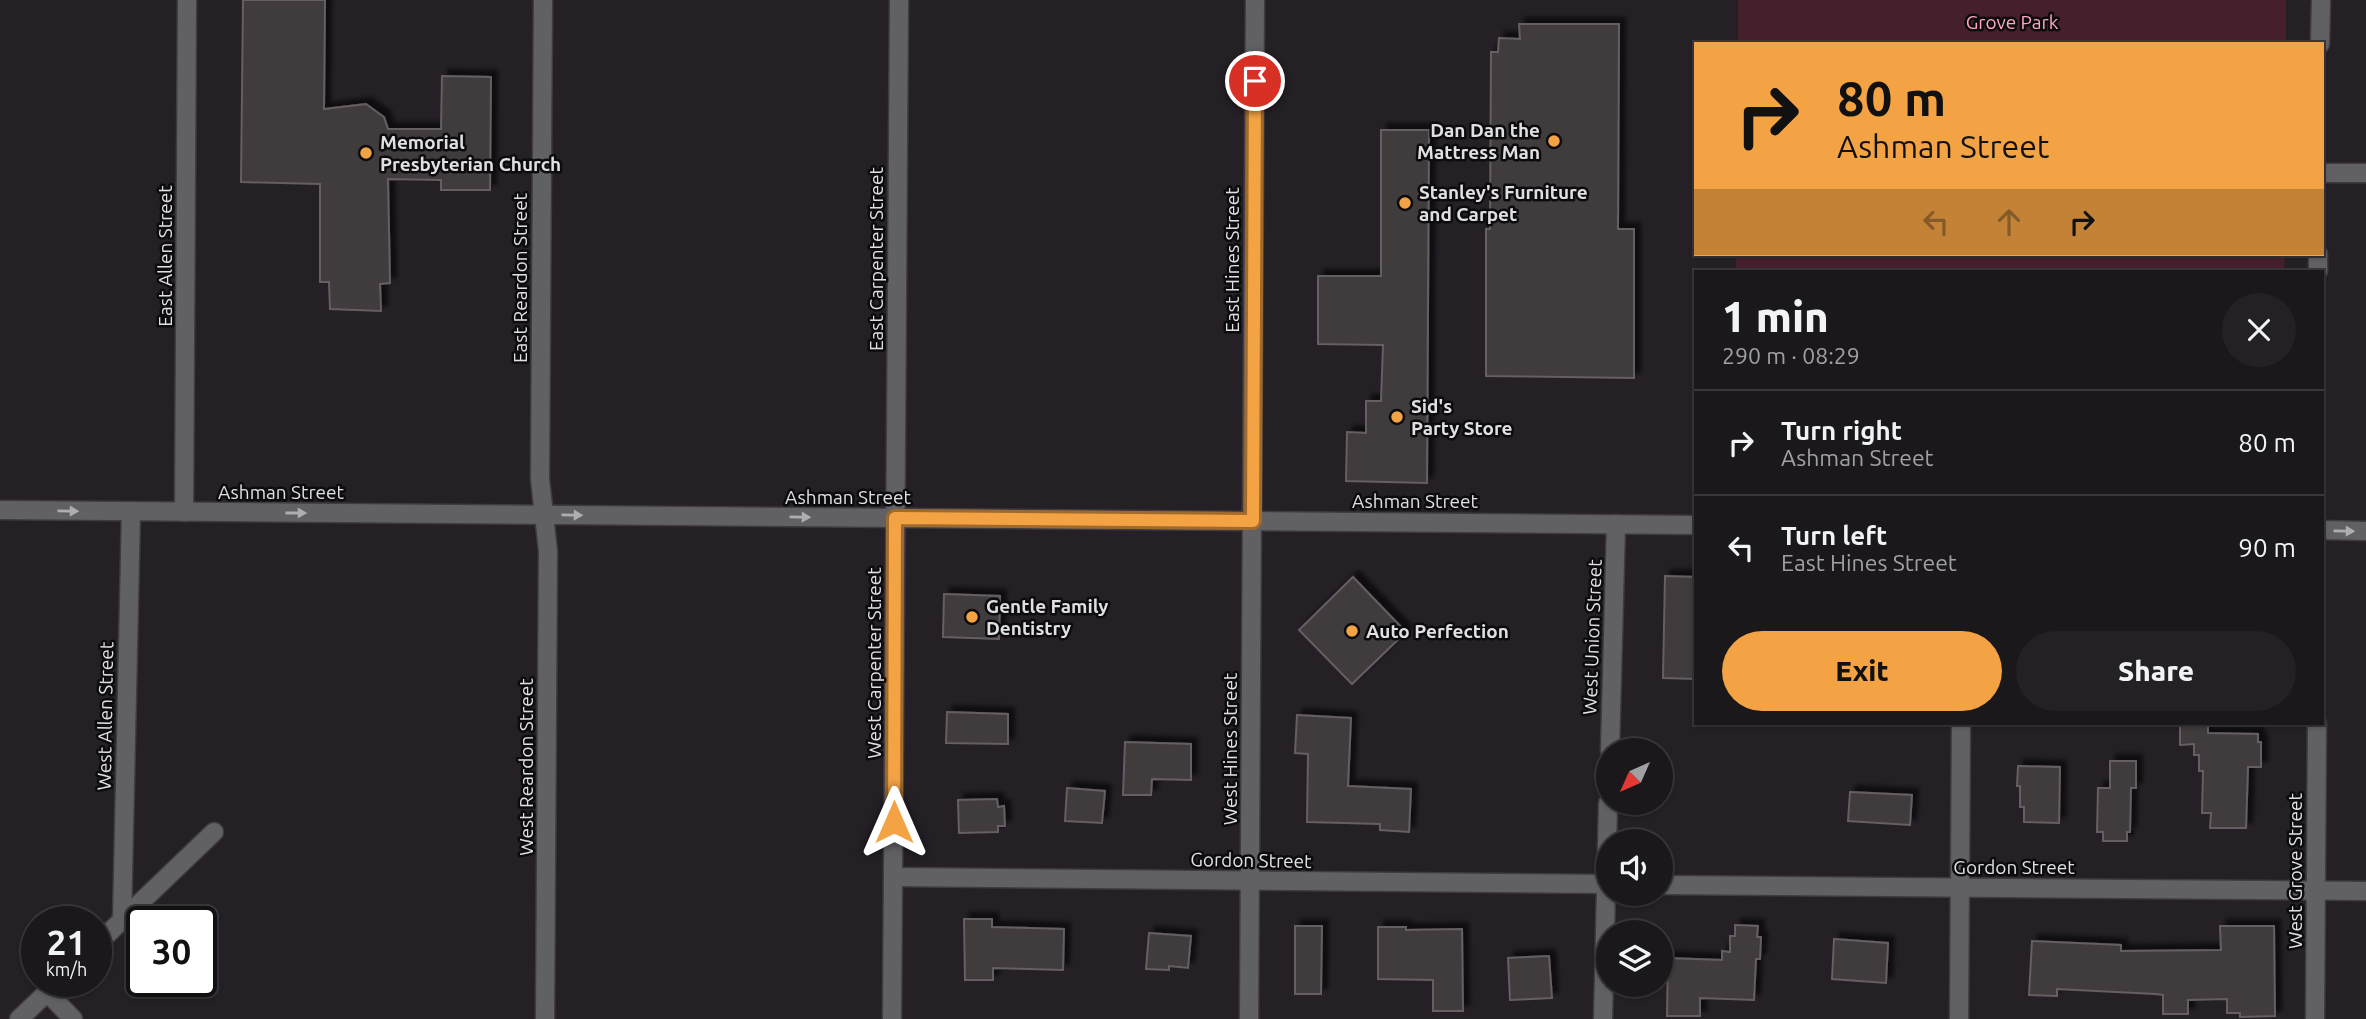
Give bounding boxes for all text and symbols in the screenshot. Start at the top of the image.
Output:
park label: Grove Park [1966,11,2059,33]
pin [1225,51,1285,111]
icon: arrive [1236,62,1274,100]
icon: right [1722,70,1813,161]
text: 80 m [1837,70,1946,125]
place label: Dan Dan the Mattress Man [1417,119,1540,163]
text: Ashman Street [1837,128,2049,164]
place label: Memorial Presbyterian Church [380,131,561,175]
marker: Dan Dan the Mattress Man [1546,133,1562,149]
marker: Memorial Presbyterian Church [358,145,374,161]
street label: East Carpenter Street [865,166,887,351]
place label: Stanley's Furniture and Carpet [1419,181,1588,225]
street label: East Allen Street [154,185,176,327]
street label: East Hines Street [1221,187,1243,333]
street label: East Reardon Street [509,192,531,363]
marker: Stanley's Furniture and Carpet [1397,195,1413,211]
icon: left [1917,203,1955,241]
icon: ahead [1990,203,2028,241]
icon: right [2063,203,2101,241]
text: 1 min [1722,293,1829,340]
button: close [2222,293,2296,367]
text: 290 m · 08:29 [1722,343,1860,368]
place label: Sid's Party Store [1411,395,1513,439]
marker: Sid's Party Store [1389,409,1405,425]
text: Turn right [1781,416,1902,445]
icon: right [1722,424,1760,462]
text: 80 m [2238,428,2296,457]
text: Ashman Street [1781,445,1934,470]
street label: Ashman Street [218,481,345,503]
street label: Ashman Street [785,486,912,508]
street label: Ashman Street [1352,490,1479,512]
one-way arrow [57,505,79,517]
one-way arrow [285,507,307,519]
one-way arrow [561,509,583,521]
one-way arrow [789,511,811,523]
text: Turn left [1781,521,1887,550]
one-way arrow [2333,525,2355,537]
icon: left [1722,529,1760,567]
text: 90 m [2238,533,2296,562]
text: East Hines Street [1781,550,1957,575]
street label: West Union Street [1578,558,1606,715]
street label: West Carpenter Street [863,567,885,759]
place label: Gentle Family Dentistry [986,595,1108,639]
marker: Gentle Family Dentistry [964,609,980,625]
place label: Auto Perfection [1366,620,1509,642]
marker: Auto Perfection [1344,623,1360,639]
button: Exit [1722,631,2002,711]
button: Share [2016,631,2296,711]
street label: West Allen Street [93,641,117,791]
street label: West Hines Street [1219,672,1241,825]
street label: West Reardon Street [515,678,537,856]
north arrow [1596,738,1673,816]
map controls [1596,738,1673,997]
position arrow [857,785,931,859]
street label: West Grove Street [2284,793,2306,949]
button: sound [1596,829,1673,906]
street label: Gordon Street [1190,848,1312,872]
street label: Gordon Street [1953,856,2075,878]
speed limit sign: 30 [126,906,217,997]
button: layers [1596,920,1673,997]
text: 21 [47,922,86,962]
text: km/h [46,959,87,979]

